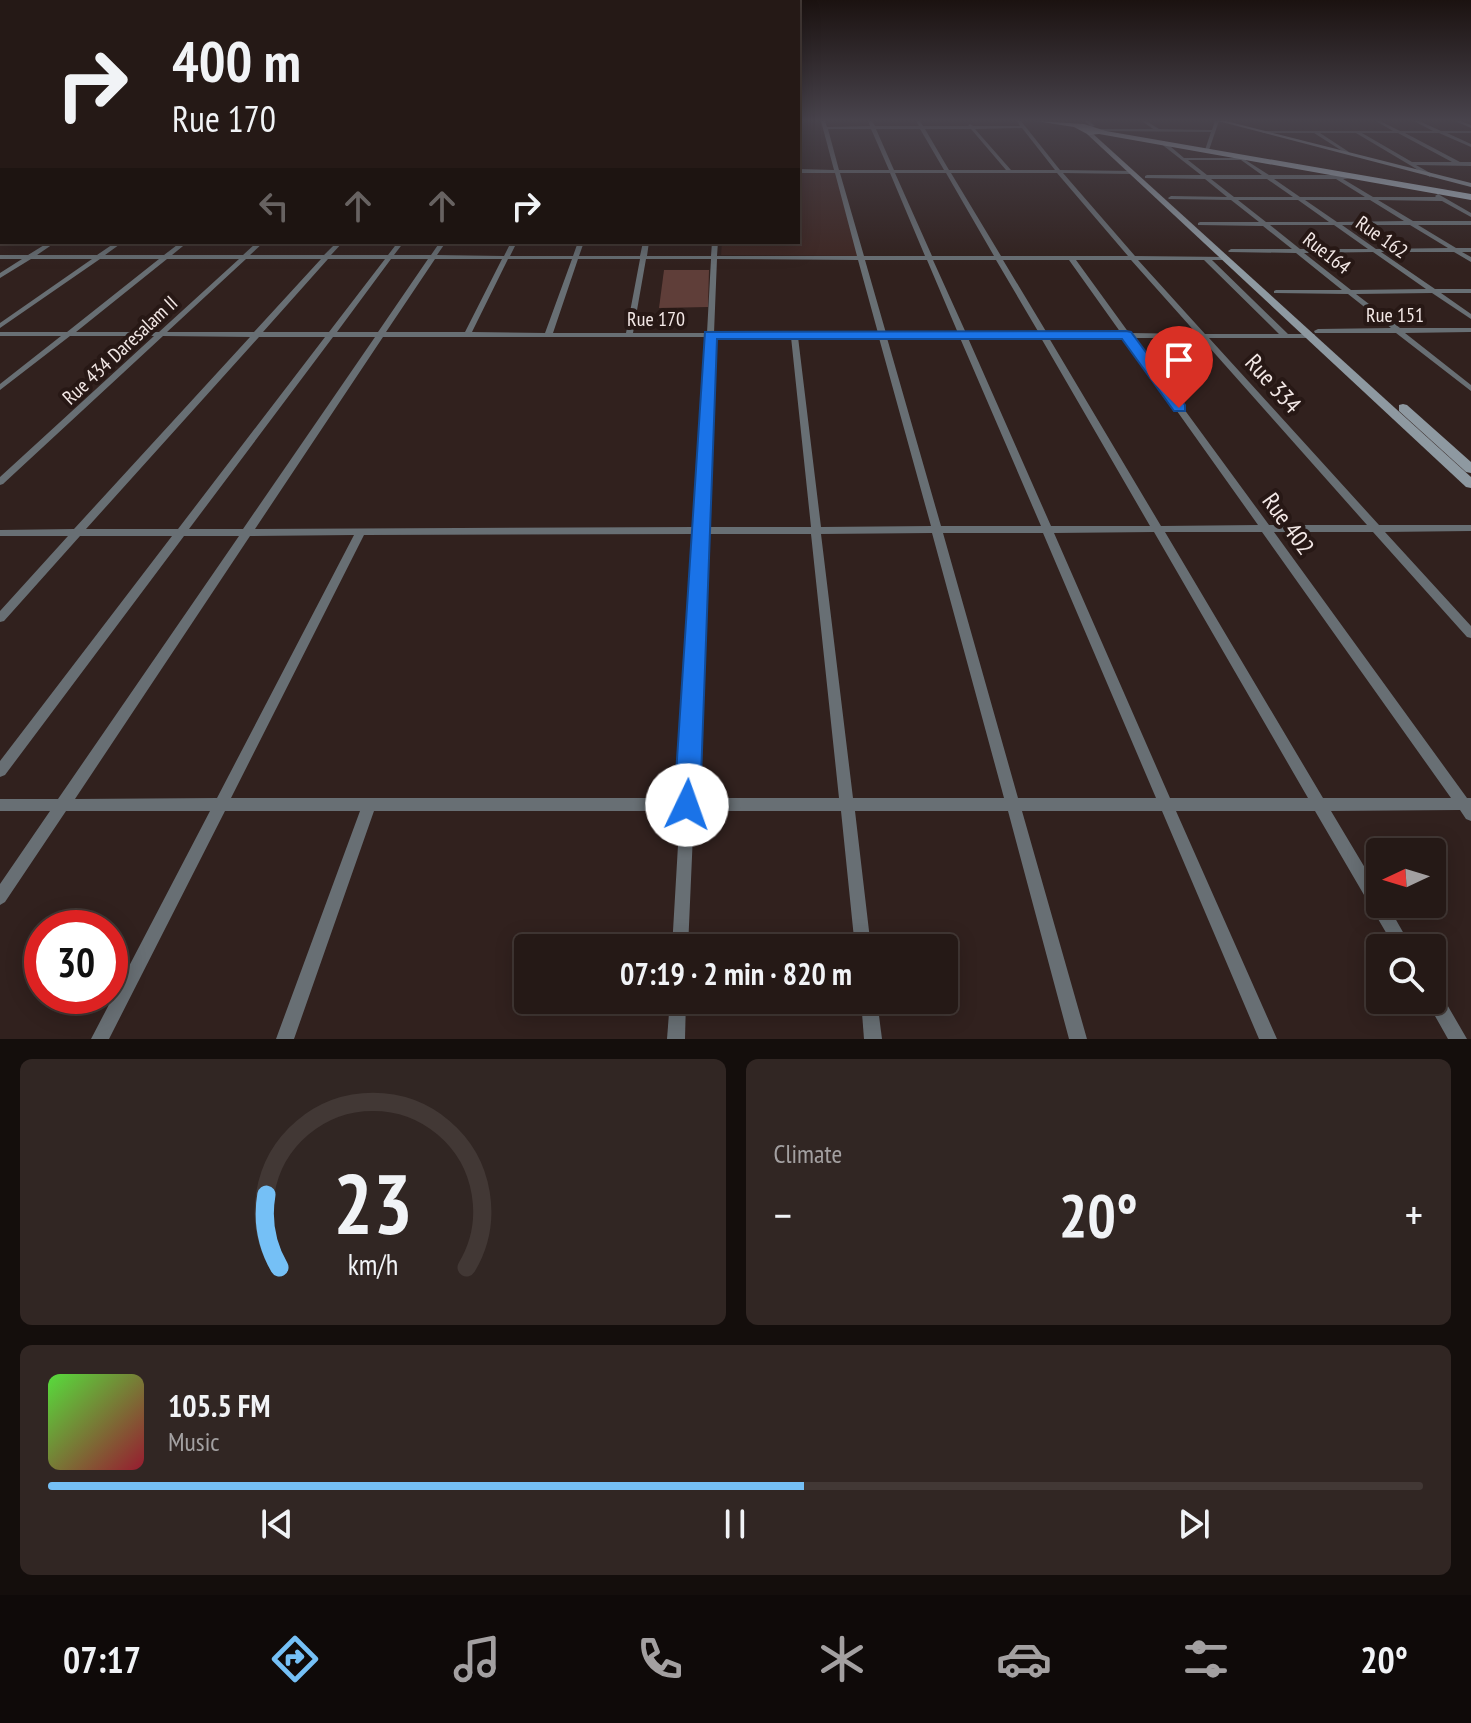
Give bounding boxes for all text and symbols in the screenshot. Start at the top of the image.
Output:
text: 400 m [172,25,301,97]
icon: right [40,32,144,136]
text: Rue 170 [172,95,276,142]
icon: left [252,184,296,228]
icon: ahead [336,184,380,228]
icon: ahead [420,184,464,228]
icon: right [504,184,548,228]
street label: Rue 162 [1351,210,1413,264]
street label: Rue164 [1298,226,1356,280]
street label: Rue 434 Daresalam II [57,290,183,410]
street label: Rue 151 [1366,302,1424,328]
street label: Rue 170 [627,306,685,332]
pin [1145,326,1213,408]
icon: arrive [1157,338,1201,382]
street label: Rue 334 [1239,348,1308,420]
street label: Rue 402 [1255,487,1321,561]
position arrow [645,763,729,847]
north arrow [1366,838,1446,918]
map controls [1366,838,1446,1014]
speed limit sign: 30 [24,910,128,1014]
button: search [1366,934,1446,1014]
text: 07:19 · 2 min · 820 m [620,954,852,993]
text: Climate [774,1137,842,1170]
text: 23 [333,1149,413,1257]
text: 20° [1059,1176,1138,1254]
text: − [774,1186,792,1243]
text: + [1405,1186,1423,1243]
text: km/h [347,1246,398,1283]
text: 105.5 FM [168,1386,270,1425]
text: Music [168,1425,220,1458]
icon: previous [255,1502,299,1546]
icon: pause [713,1502,757,1546]
icon: next [1172,1502,1216,1546]
icon: directions [267,1631,323,1687]
icon: music [449,1631,505,1687]
icon: phone [632,1631,688,1687]
icon: climate [814,1631,870,1687]
icon: car [996,1631,1052,1687]
icon: filters [1178,1631,1234,1687]
text: 07:17 [63,1636,141,1683]
text: 20° [1360,1636,1408,1683]

